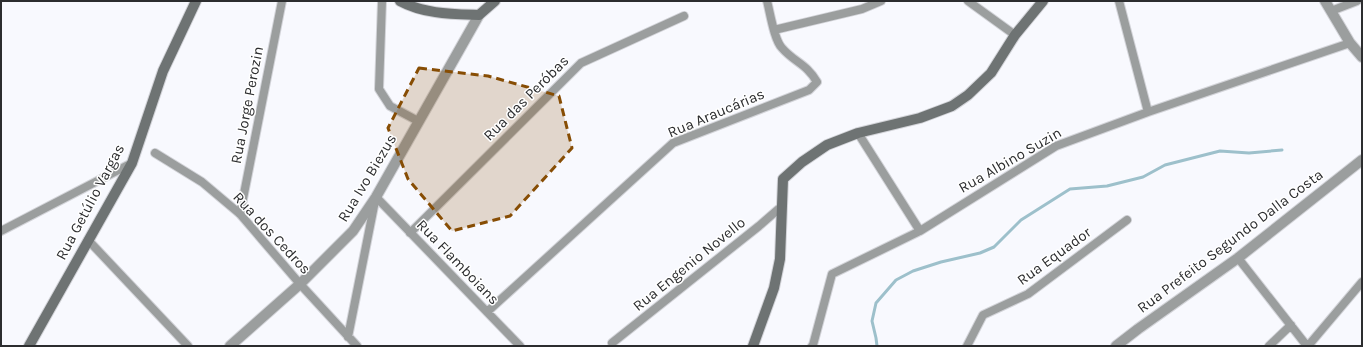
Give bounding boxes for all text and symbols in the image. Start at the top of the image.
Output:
street label: Rua Jorge Perozin [227,45,267,165]
street label: Rua das Peróbas [480,52,572,144]
street label: Rua Araucárias [665,84,767,142]
street label: Rua Albino Suzin [955,123,1065,197]
street label: Rua Ivo Biezus [334,131,400,225]
street label: Rua Getúlio Vargas [52,141,128,263]
street label: Rua Prefeito Segundo Dalla Costa [1134,165,1326,317]
street label: Rua dos Cedros [229,188,315,278]
street label: Rua Engenio Novello [629,213,749,315]
street label: Rua Flamboians [413,216,503,308]
street label: Rua Equador [1013,223,1095,289]

